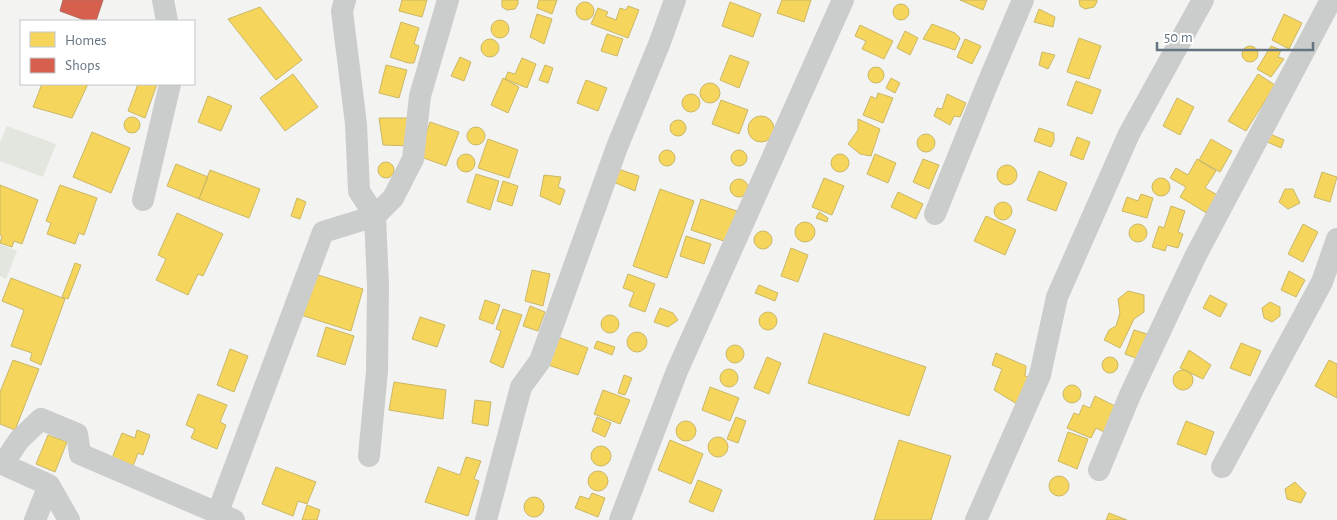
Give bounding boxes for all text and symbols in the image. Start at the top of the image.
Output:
legend [20,20,195,85]
scale bar [1157,20,1313,52]
text: 50 m [1164,30,1193,45]
text: Homes [65,33,107,48]
text: Shops [65,58,100,73]

